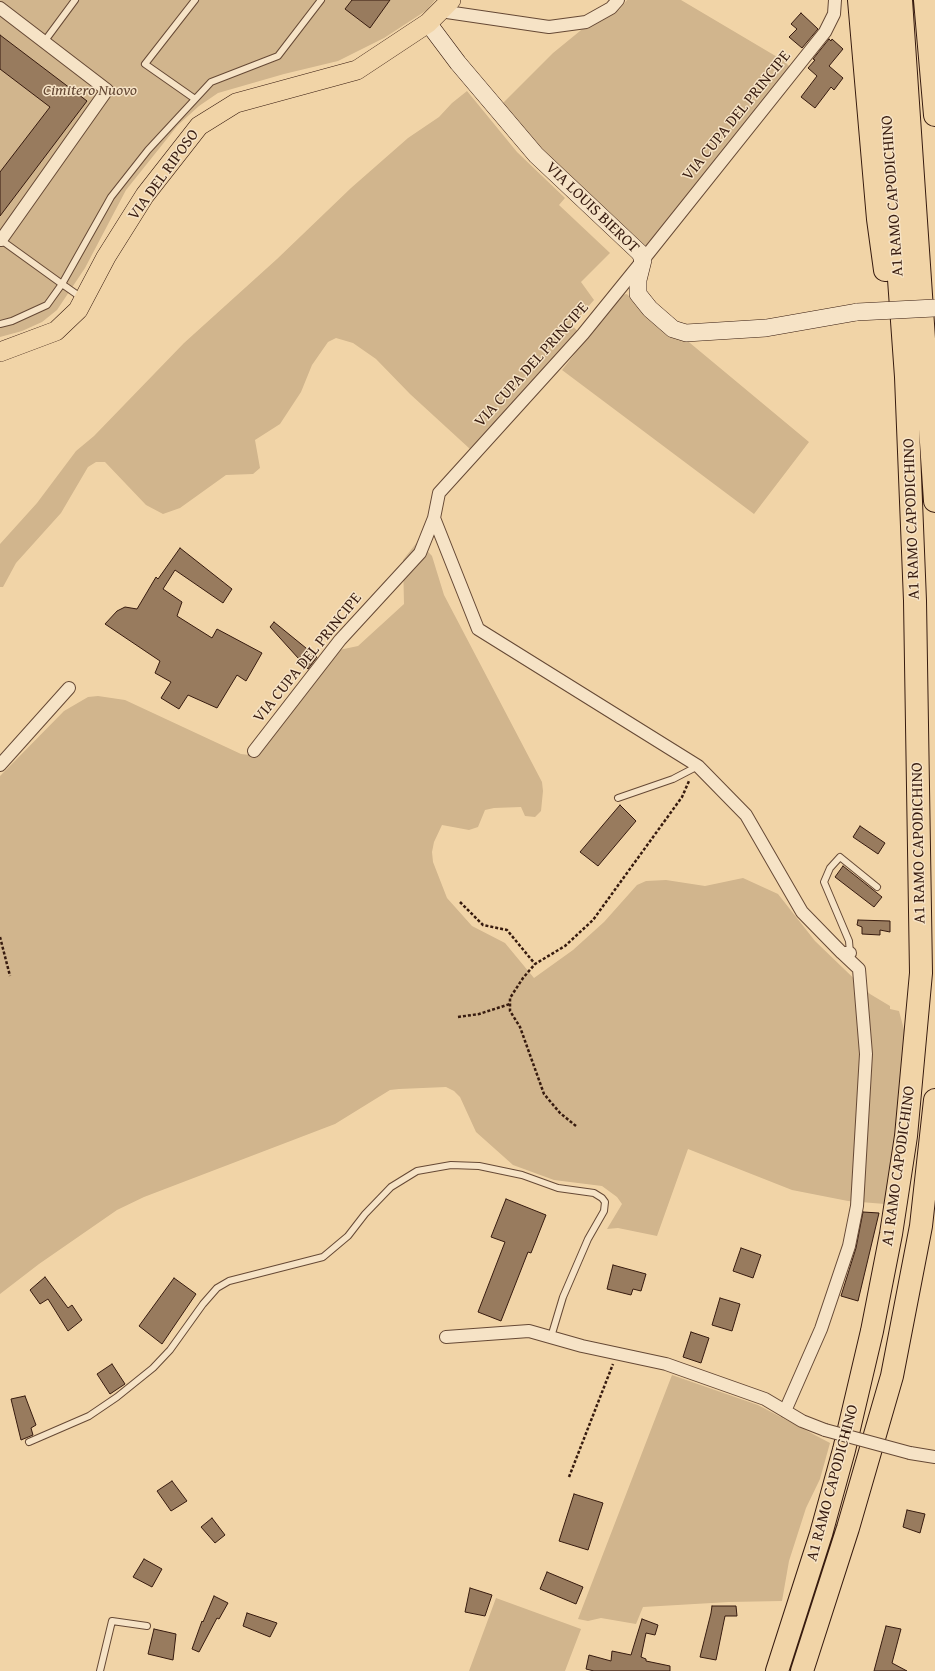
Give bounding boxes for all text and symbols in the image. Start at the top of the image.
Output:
street label: VIA CUPA DEL PRINCIPE [679,47,795,185]
park label: Cimitero Nuovo [43,81,137,101]
street label: A1 RAMO CAPODICHINO [878,115,908,277]
street label: VIA DEL RIPOSO [125,126,203,224]
street label: VIA LOUIS BIEROT [541,158,643,258]
street label: VIA CUPA DEL PRINCIPE [471,299,593,431]
street label: A1 RAMO CAPODICHINO [900,438,924,600]
street label: VIA CUPA DEL PRINCIPE [250,589,366,727]
street label: A1 RAMO CAPODICHINO [908,762,930,924]
street label: A1 RAMO CAPODICHINO [878,1085,920,1247]
street label: A1 RAMO CAPODICHINO [803,1403,863,1563]

